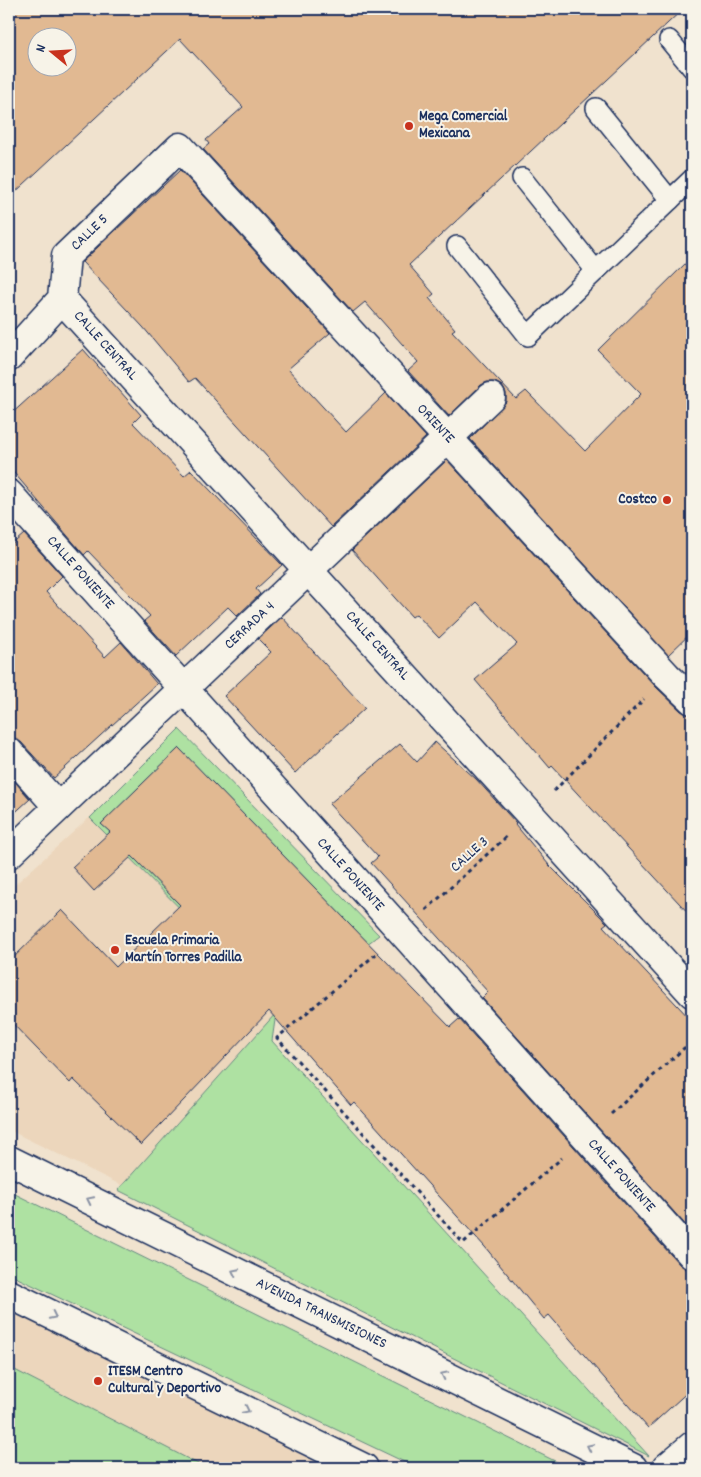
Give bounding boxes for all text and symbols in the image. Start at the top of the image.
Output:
north arrow [28,28,78,78]
text: N [31,42,52,55]
place label: Mega Comercial Mexicana [419,106,508,145]
marker: Mega Comercial Mexicana [403,120,415,132]
street label: CALLE 5 [66,209,114,257]
street label: CALLE CENTRAL [68,306,142,386]
street label: ORIENTE [411,399,459,449]
place label: Costco [618,489,657,511]
marker: Costco [661,494,673,506]
street label: CALLE PONIENTE [41,531,119,615]
street label: CERRADA 4 [220,597,280,655]
street label: CALLE CENTRAL [340,606,414,686]
street label: CALLE 3 [446,832,494,878]
street label: CALLE PONIENTE [311,833,389,917]
place label: Escuela Primaria Martín Torres Padilla [125,930,243,969]
marker: Escuela Primaria Martín Torres Padilla [109,944,121,956]
street label: CALLE PONIENTE [582,1134,660,1218]
one-way arrow [86,1196,95,1206]
one-way arrow [231,1268,240,1278]
street label: AVENIDA TRANSMISIONES [252,1273,390,1355]
one-way arrow [47,1309,56,1319]
place label: ITESM Centro Cultural y Deportivo [108,1361,222,1400]
one-way arrow [440,1371,449,1381]
marker: ITESM Centro Cultural y Deportivo [92,1375,104,1387]
one-way arrow [240,1404,249,1414]
one-way arrow [586,1443,595,1453]

